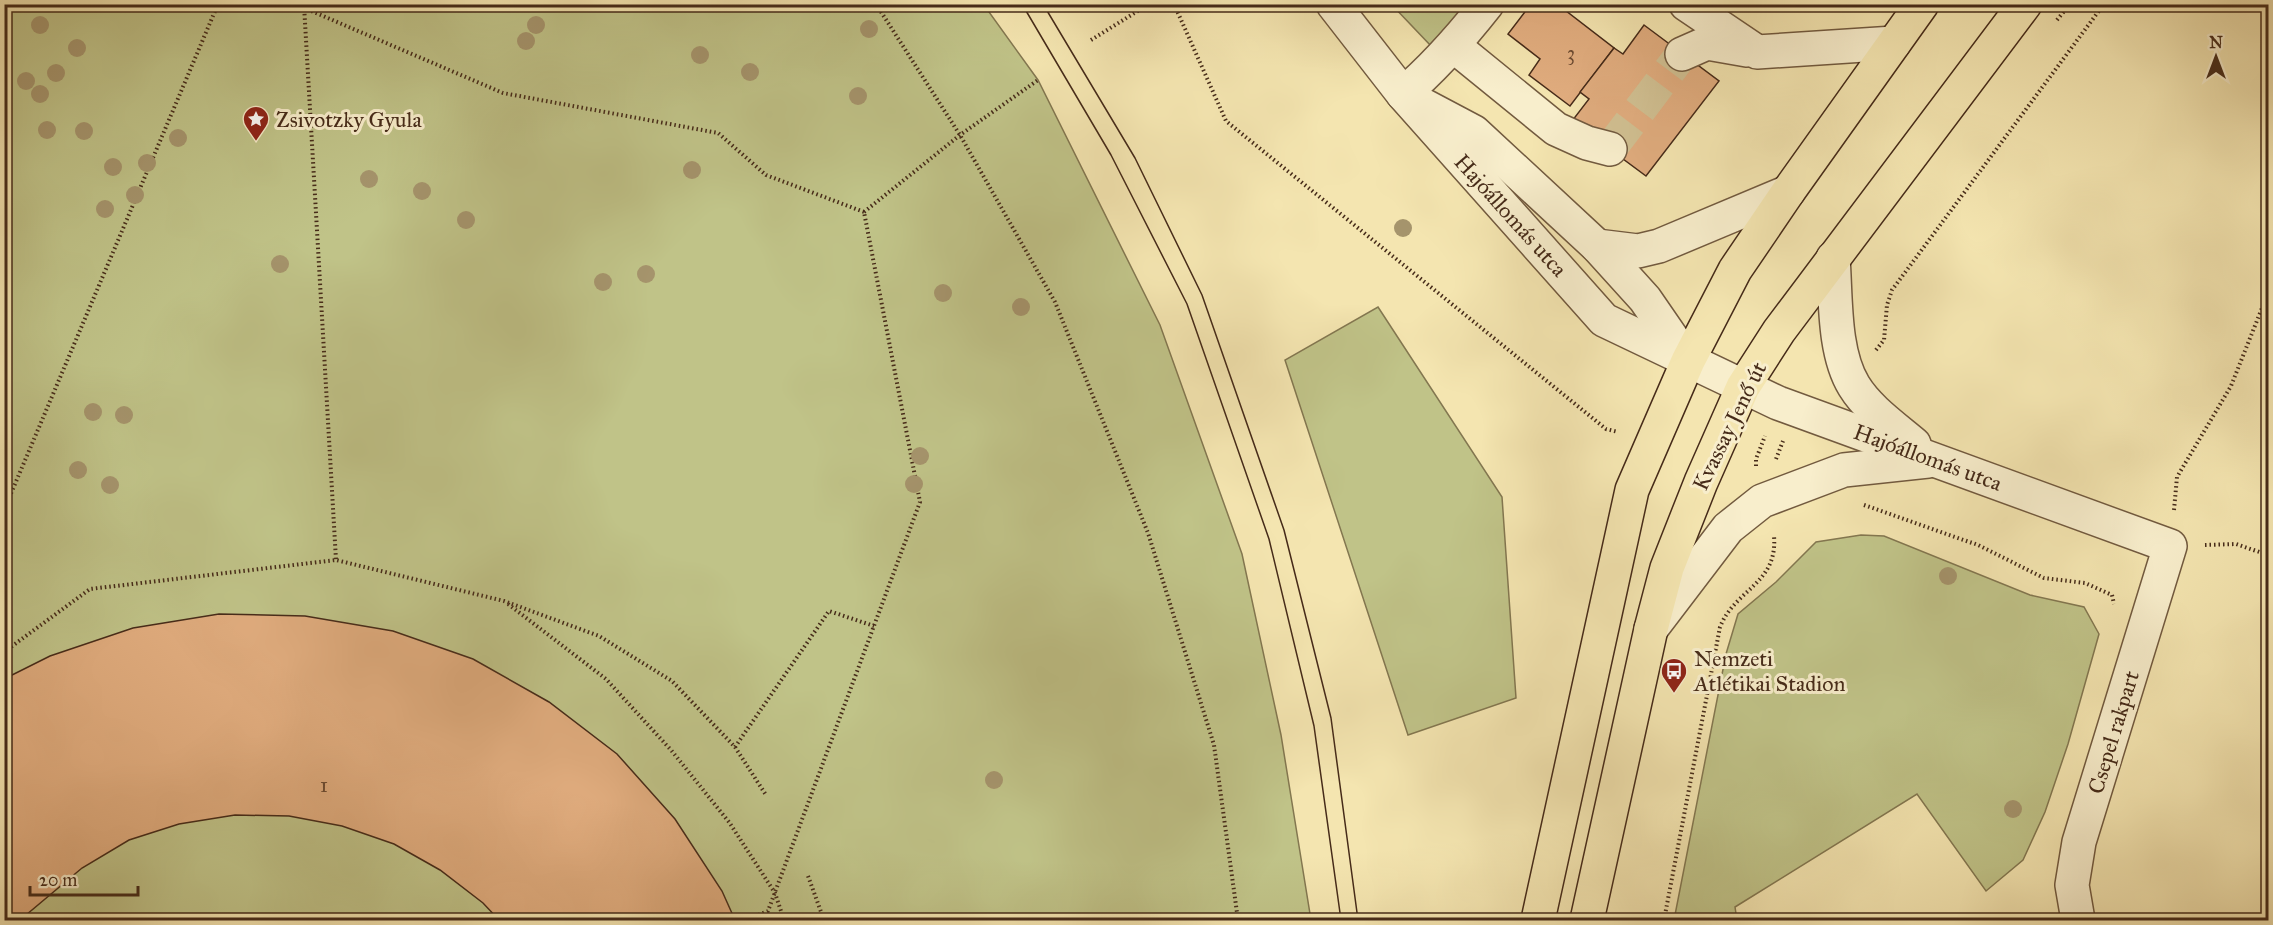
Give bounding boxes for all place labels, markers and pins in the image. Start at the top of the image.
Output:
place icon: Zsivotzky Gyula [241,104,271,142]
place label: Zsivotzky Gyula [276,106,422,133]
place label: Nemzeti Atlétikai Stadion [1693,645,1846,697]
bus stop icon: Nemzeti Atlétikai Stadion [1659,656,1689,694]

